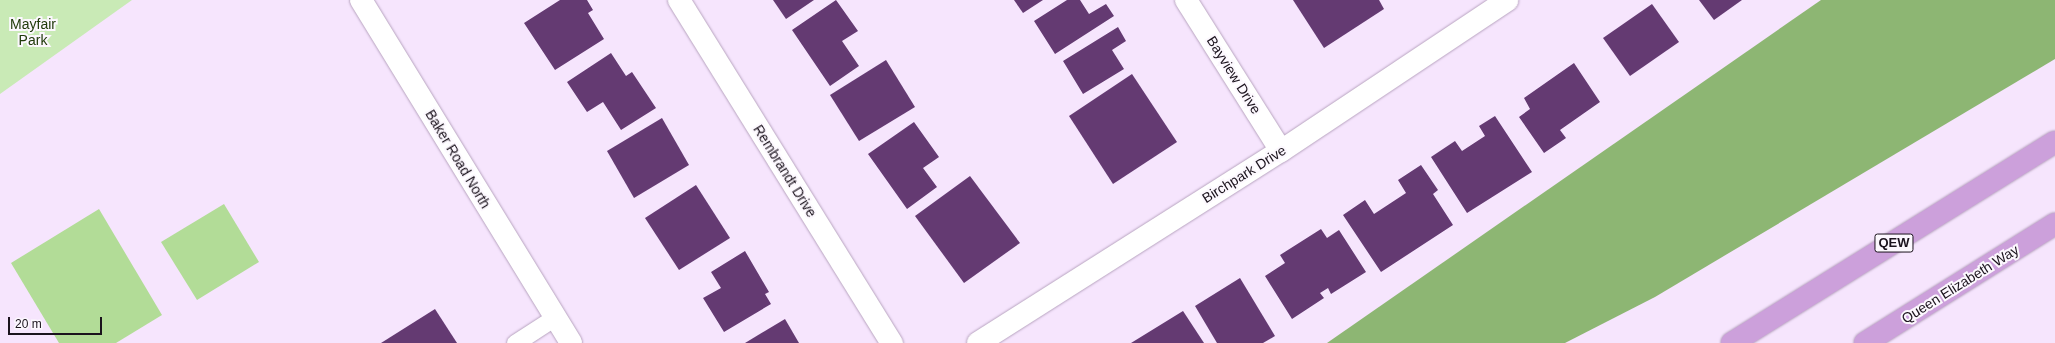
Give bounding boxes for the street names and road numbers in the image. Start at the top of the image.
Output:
street label: Bayview Drive [1203,33,1265,117]
street label: Baker Road North [422,107,494,211]
street label: Rembrandt Drive [750,122,820,220]
street label: Birchpark Drive [1199,142,1289,206]
road number: QEW [1874,232,1914,254]
street label: Queen Elizabeth Way [1898,241,2022,327]

